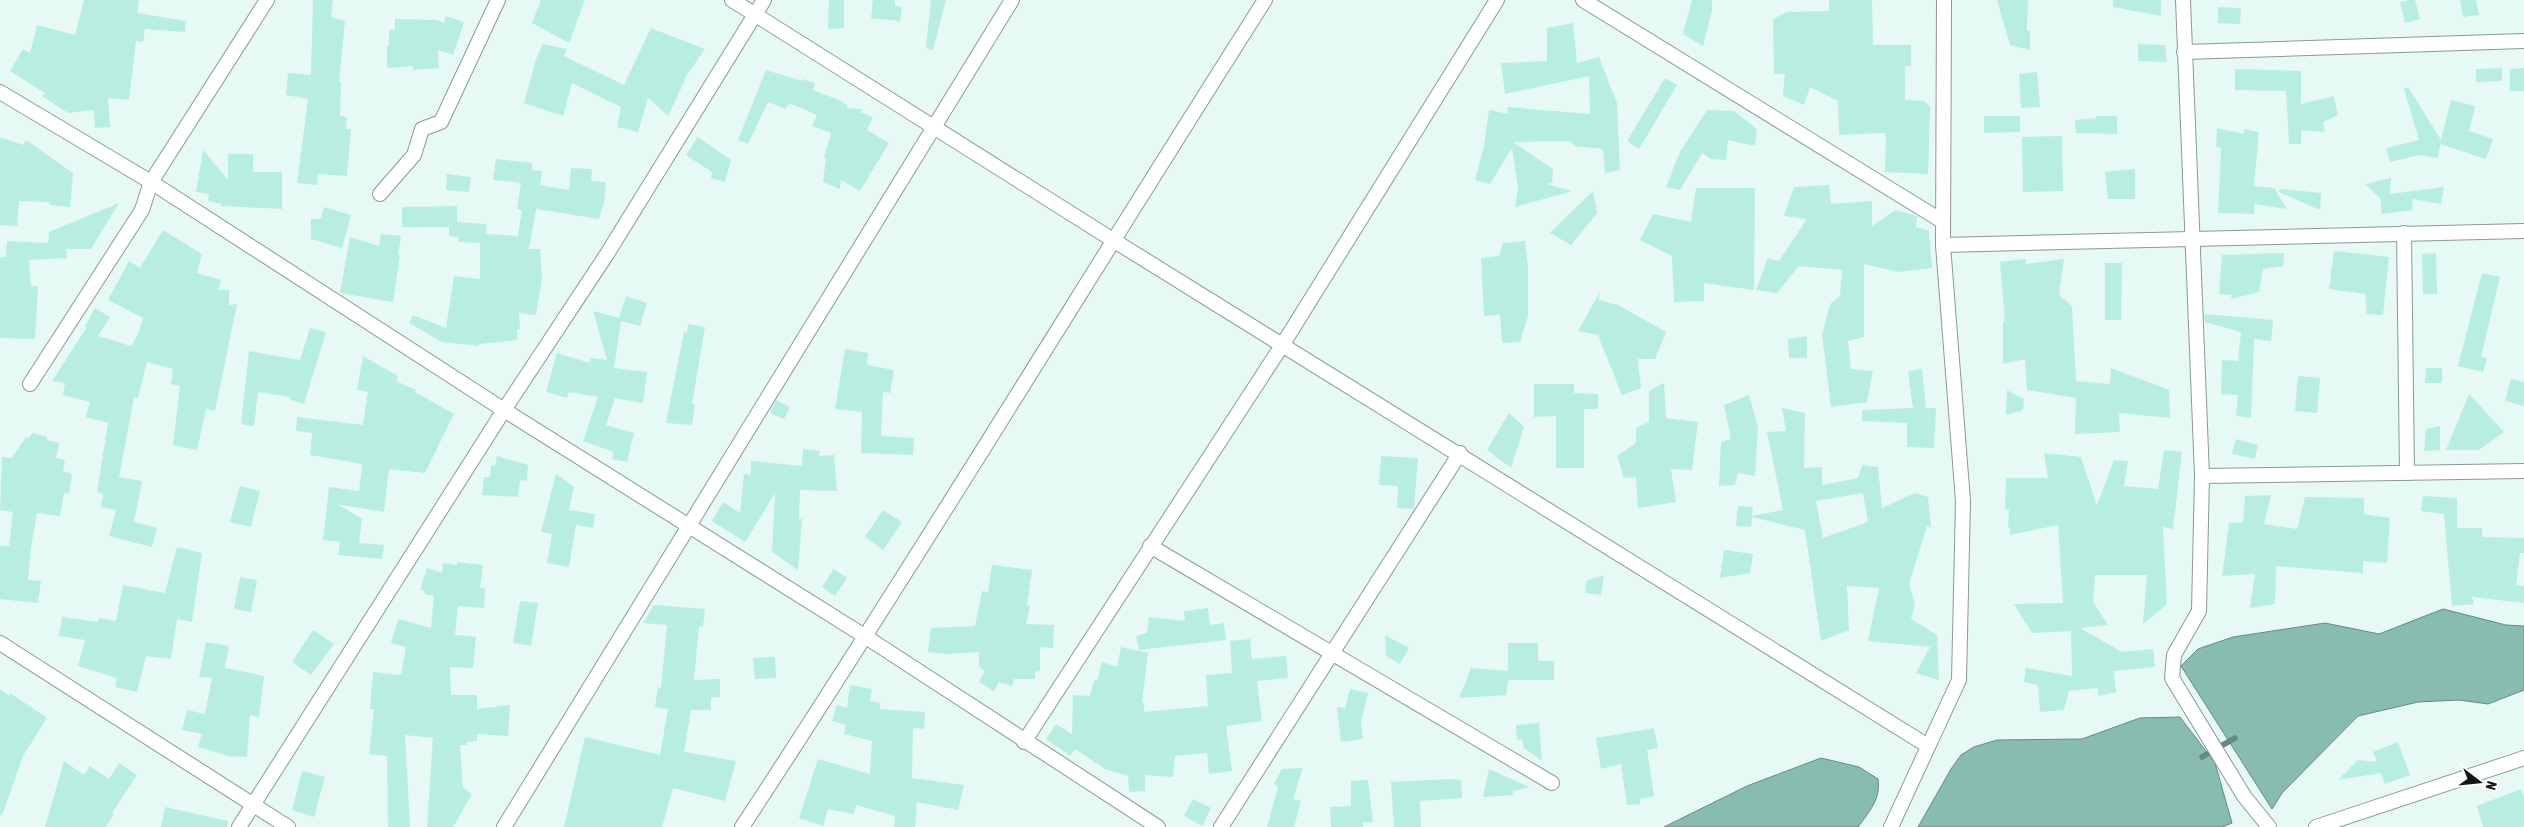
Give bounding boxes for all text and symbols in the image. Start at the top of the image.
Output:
north arrow [2454,757,2504,807]
text: N [2483,779,2500,792]

